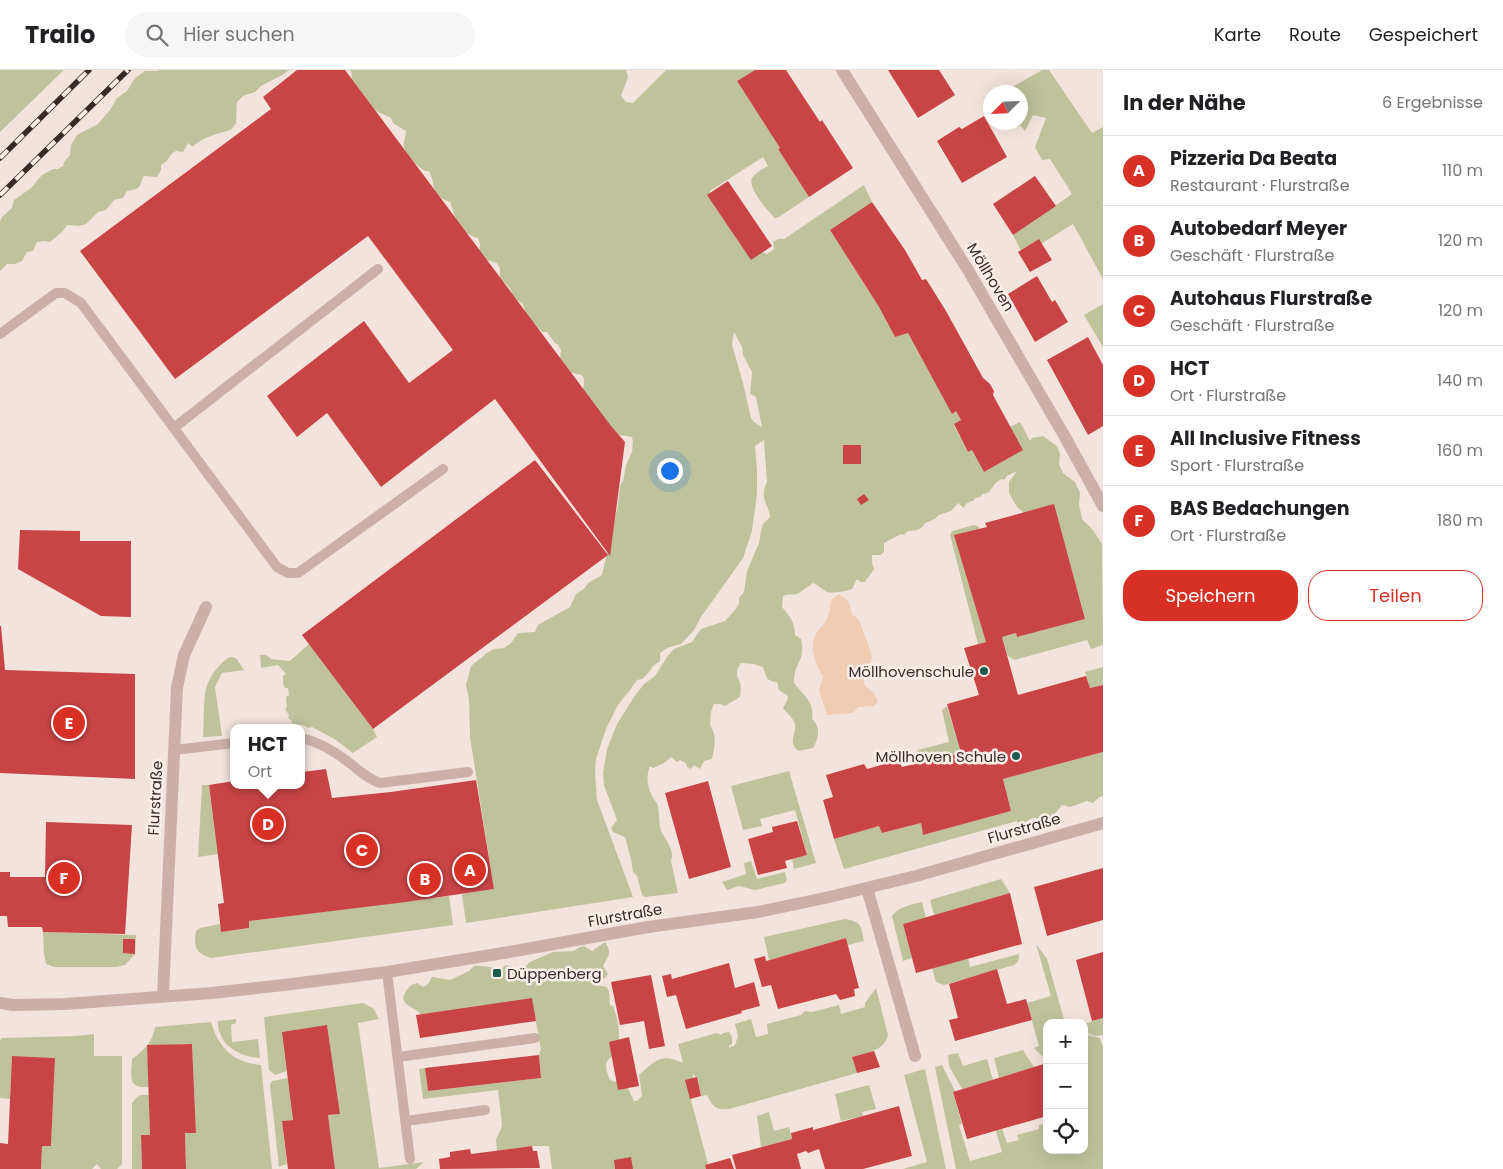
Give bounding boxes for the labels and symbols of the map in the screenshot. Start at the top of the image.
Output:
north arrow [983,85,1028,130]
street label: Möllhoven [962,239,1020,315]
your location [657,458,683,484]
place label: Möllhovenschule [848,661,974,682]
marker: Möllhovenschule [978,665,990,677]
pin: E [53,704,85,742]
place label: Möllhoven Schule [875,746,1006,767]
marker: Möllhoven Schule [1010,750,1022,762]
street label: Flurstraße [143,760,167,836]
pin: D [252,805,284,843]
street label: Flurstraße [985,808,1063,848]
pin: C [346,831,378,869]
pin: A [454,851,486,889]
pin: F [48,859,80,897]
pin: B [409,860,441,898]
street label: Flurstraße [586,898,664,932]
place label: Düppenberg [507,963,602,984]
marker: Düppenberg [491,967,503,979]

